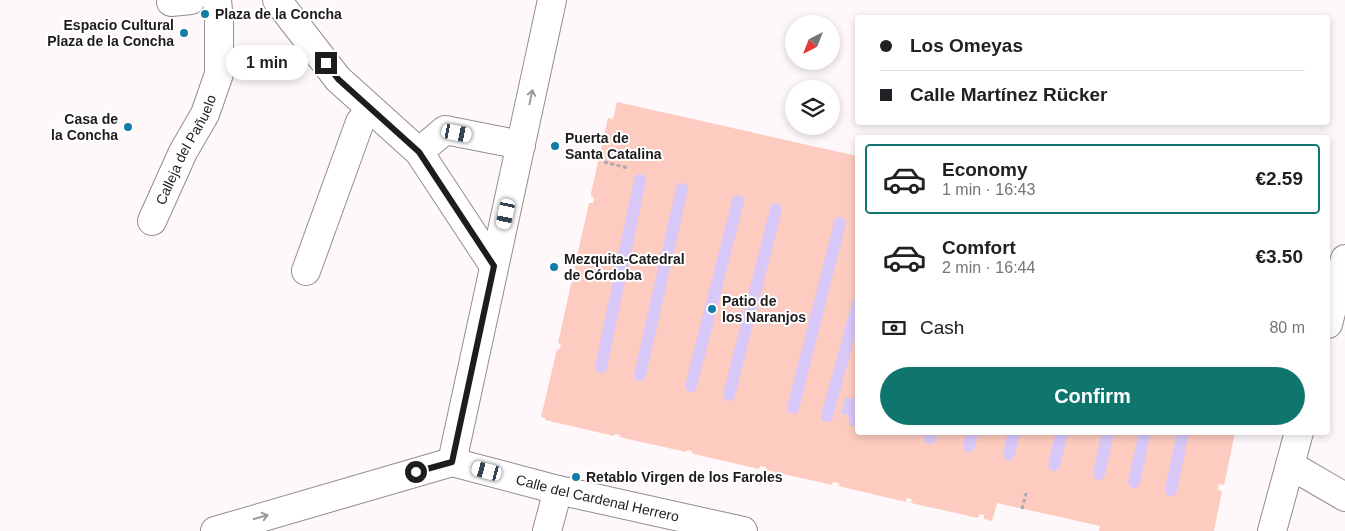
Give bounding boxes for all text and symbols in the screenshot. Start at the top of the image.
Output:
place label: Plaza de la Concha [215,6,342,22]
marker: Plaza de la Concha [199,8,211,20]
north arrow [785,15,840,70]
map controls [785,15,840,135]
place label: Espacio Cultural Plaza de la Concha [47,17,174,49]
marker: Espacio Cultural Plaza de la Concha [178,27,190,39]
text: Los Omeyas [910,35,1023,56]
callout: 1 min [226,46,308,80]
route end [315,52,337,74]
text: 1 min [246,54,288,71]
button: layers [785,80,840,135]
text: Calle Martínez Rücker [910,84,1107,105]
one-way arrow [527,90,536,106]
street label: Calleja del Pañuelo [152,92,219,207]
place label: Casa de la Concha [51,111,118,143]
marker: Casa de la Concha [122,121,134,133]
car [440,123,473,143]
place label: Puerta de Santa Catalina [565,130,662,162]
marker: Puerta de Santa Catalina [549,140,561,152]
icon: car [882,157,927,202]
text: Economy [942,159,1028,180]
text: €2.59 [1255,168,1303,189]
text: 1 min · 16:43 [942,181,1035,198]
car [495,198,516,230]
icon: car [882,235,927,280]
text: Comfort [942,237,1016,258]
text: €3.50 [1255,246,1303,267]
place label: Mezquita-Catedral de Córdoba [564,251,685,283]
text: 2 min · 16:44 [942,259,1035,276]
marker: Mezquita-Catedral de Córdoba [548,261,560,273]
place label: Patio de los Naranjos [722,293,806,325]
marker: Patio de los Naranjos [706,303,718,315]
icon: cash [880,314,908,342]
text: Cash [920,317,964,338]
text: 80 m [1269,319,1305,336]
button: Confirm [880,367,1305,425]
car [470,460,503,482]
route start [405,461,427,483]
place label: Retablo Virgen de los Faroles [586,469,783,485]
street label: Calle del Cardenal Herrero [514,471,681,525]
marker: Retablo Virgen de los Faroles [570,471,582,483]
one-way arrow [253,512,269,522]

